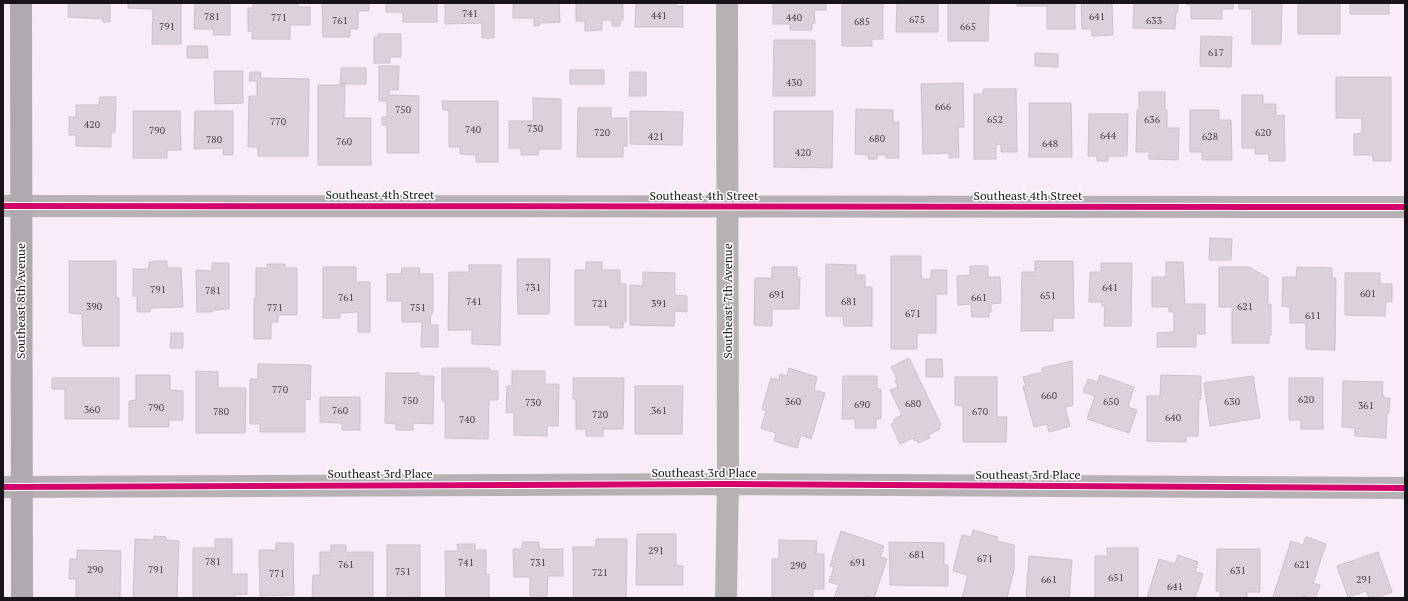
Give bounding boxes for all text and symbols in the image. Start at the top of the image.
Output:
house number: 741 [462,7,478,20]
house number: 441 [651,9,667,22]
house number: 781 [204,10,220,23]
house number: 641 [1089,10,1105,23]
house number: 771 [271,11,287,24]
house number: 440 [786,11,802,24]
house number: 675 [909,13,925,26]
house number: 761 [332,14,348,27]
house number: 633 [1146,14,1162,27]
house number: 685 [854,15,870,28]
house number: 791 [159,20,175,33]
house number: 665 [960,20,976,33]
house number: 617 [1208,46,1224,59]
house number: 430 [786,76,802,89]
house number: 666 [935,100,952,113]
house number: 750 [395,103,411,116]
house number: 652 [987,113,1003,126]
house number: 636 [1144,113,1161,126]
house number: 770 [270,115,286,128]
house number: 420 [84,118,100,131]
house number: 730 [527,122,543,135]
house number: 740 [465,123,481,136]
house number: 790 [149,124,165,137]
house number: 720 [594,126,610,139]
house number: 620 [1255,126,1271,139]
house number: 644 [1100,129,1117,142]
house number: 421 [648,130,664,143]
house number: 628 [1202,130,1218,143]
house number: 680 [869,132,885,145]
house number: 780 [206,133,222,146]
house number: 760 [336,135,352,148]
house number: 648 [1042,137,1058,150]
house number: 420 [795,146,811,159]
street label: Southeast 4th Street [326,187,435,202]
street label: Southeast 4th Street [650,188,759,203]
street label: Southeast 4th Street [974,188,1083,203]
street label: Southeast 8th Avenue [13,243,28,359]
street label: Southeast 7th Avenue [720,243,735,359]
house number: 731 [525,281,541,294]
house number: 641 [1102,281,1118,294]
house number: 791 [150,283,166,296]
house number: 781 [205,284,221,297]
house number: 601 [1360,287,1376,300]
house number: 691 [769,288,785,301]
house number: 651 [1040,289,1056,302]
house number: 761 [338,291,354,304]
house number: 661 [971,291,987,304]
house number: 741 [466,295,482,308]
house number: 681 [841,295,857,308]
house number: 721 [592,297,608,310]
house number: 391 [651,297,667,310]
house number: 390 [86,300,102,313]
house number: 621 [1237,300,1253,313]
house number: 771 [267,301,283,314]
house number: 751 [410,301,426,314]
house number: 671 [905,307,921,320]
house number: 611 [1305,309,1321,322]
house number: 770 [272,383,288,396]
house number: 660 [1041,389,1057,402]
house number: 620 [1298,393,1314,406]
house number: 750 [402,394,418,407]
house number: 360 [785,395,801,408]
house number: 650 [1103,395,1119,408]
house number: 630 [1224,395,1240,408]
house number: 730 [525,396,541,409]
house number: 680 [905,397,921,410]
house number: 690 [854,398,870,411]
house number: 361 [1358,399,1374,412]
house number: 790 [148,401,164,414]
house number: 360 [84,403,100,416]
house number: 760 [332,404,348,417]
house number: 361 [651,404,667,417]
house number: 780 [213,405,229,418]
house number: 670 [972,405,988,418]
house number: 720 [592,408,608,421]
house number: 640 [1165,411,1181,424]
house number: 740 [459,413,475,426]
street label: Southeast 3rd Place [652,465,756,480]
street label: Southeast 3rd Place [328,466,432,481]
street label: Southeast 3rd Place [976,467,1080,482]
house number: 291 [648,544,664,557]
house number: 681 [909,548,925,561]
house number: 671 [977,552,993,565]
house number: 781 [205,555,221,568]
house number: 741 [458,556,474,569]
house number: 731 [530,556,546,569]
house number: 691 [850,556,866,569]
house number: 761 [338,558,354,571]
house number: 621 [1294,558,1310,571]
house number: 290 [790,559,806,572]
house number: 290 [87,563,103,576]
house number: 791 [148,563,164,576]
house number: 631 [1230,564,1246,577]
house number: 751 [395,565,411,578]
house number: 721 [592,566,608,579]
house number: 771 [269,567,285,580]
house number: 651 [1108,571,1124,584]
house number: 661 [1041,573,1057,586]
house number: 291 [1356,573,1372,586]
house number: 641 [1167,580,1183,593]

